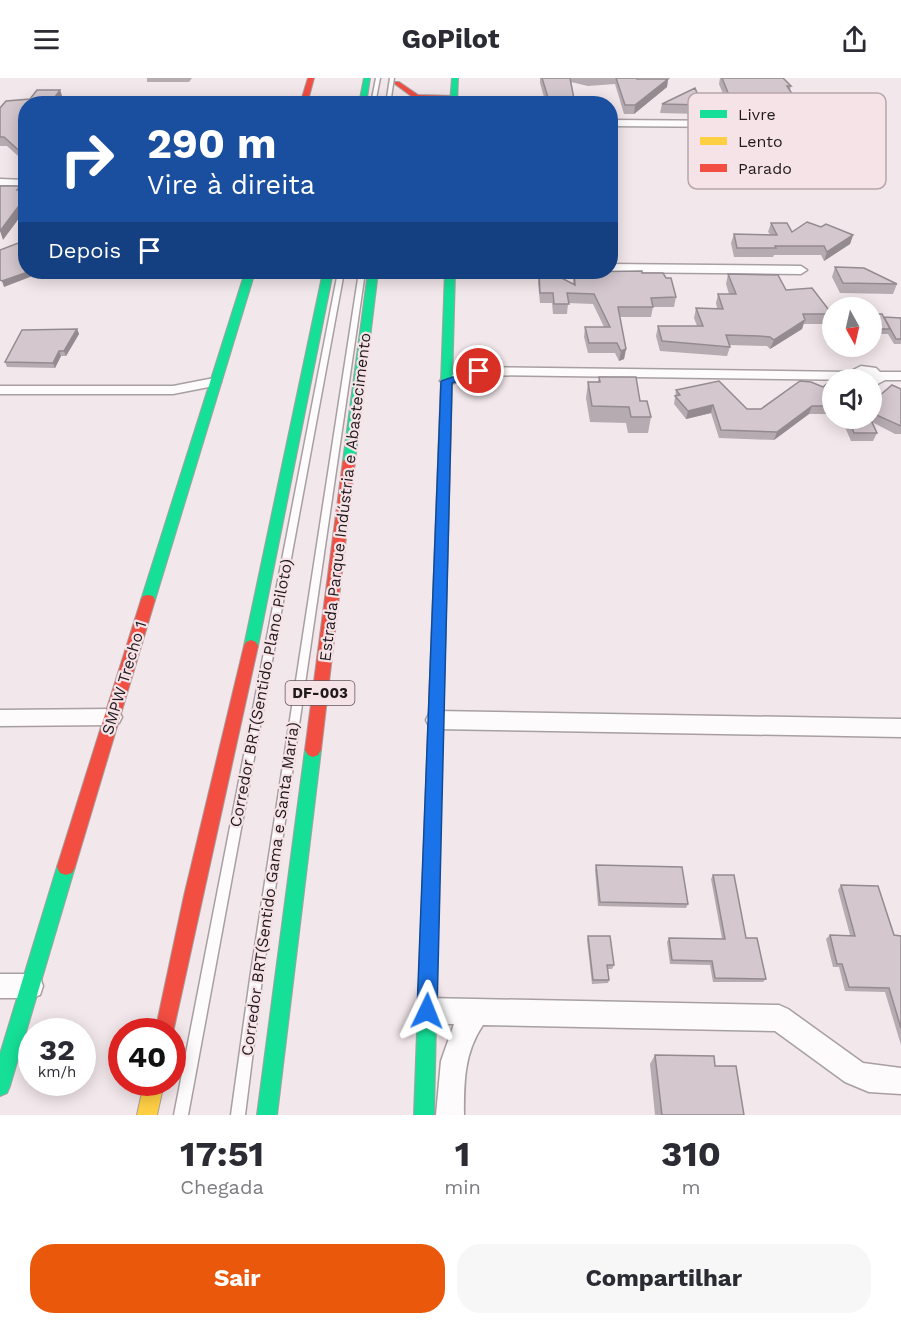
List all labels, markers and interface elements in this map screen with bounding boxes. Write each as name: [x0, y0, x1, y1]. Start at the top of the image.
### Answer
icon: menu: [30, 23, 63, 56]
text: GoPilot: [401, 23, 500, 55]
icon: share: [838, 23, 871, 56]
legend: [688, 93, 886, 189]
text: Livre: [738, 105, 776, 124]
text: 290 m: [147, 119, 277, 168]
icon: right: [48, 120, 126, 198]
text: Lento: [738, 132, 783, 151]
text: Parado: [738, 159, 792, 178]
text: Vire à direita: [147, 169, 315, 201]
icon: arrive: [133, 234, 166, 267]
text: Depois: [48, 238, 121, 263]
north arrow: [822, 297, 882, 357]
map controls: [822, 297, 882, 429]
street label: Estrada Parque Indústria e Abastecimento: [315, 332, 375, 662]
pin: [453, 345, 504, 396]
icon: arrive: [462, 354, 495, 387]
button: sound: [822, 369, 882, 429]
street label: Corredor BRT(Sentido Plano Piloto): [226, 557, 296, 829]
street label: SMPW Trecho 1: [98, 619, 150, 737]
road number: DF-003: [286, 681, 354, 705]
street label: Corredor BRT(Sentido Gama e Santa Maria): [237, 721, 303, 1057]
position arrow: [395, 979, 459, 1043]
speed limit sign: 40: [108, 1018, 186, 1096]
text: 32: [39, 1032, 75, 1067]
text: km/h: [38, 1063, 76, 1081]
text: 17:51: [180, 1133, 264, 1175]
text: 1: [455, 1133, 470, 1175]
text: 310: [661, 1133, 721, 1175]
text: Chegada: [180, 1175, 264, 1199]
text: min: [444, 1175, 481, 1199]
text: m: [681, 1175, 700, 1199]
button: Sair: [30, 1244, 445, 1313]
button: Compartilhar: [457, 1244, 871, 1313]

